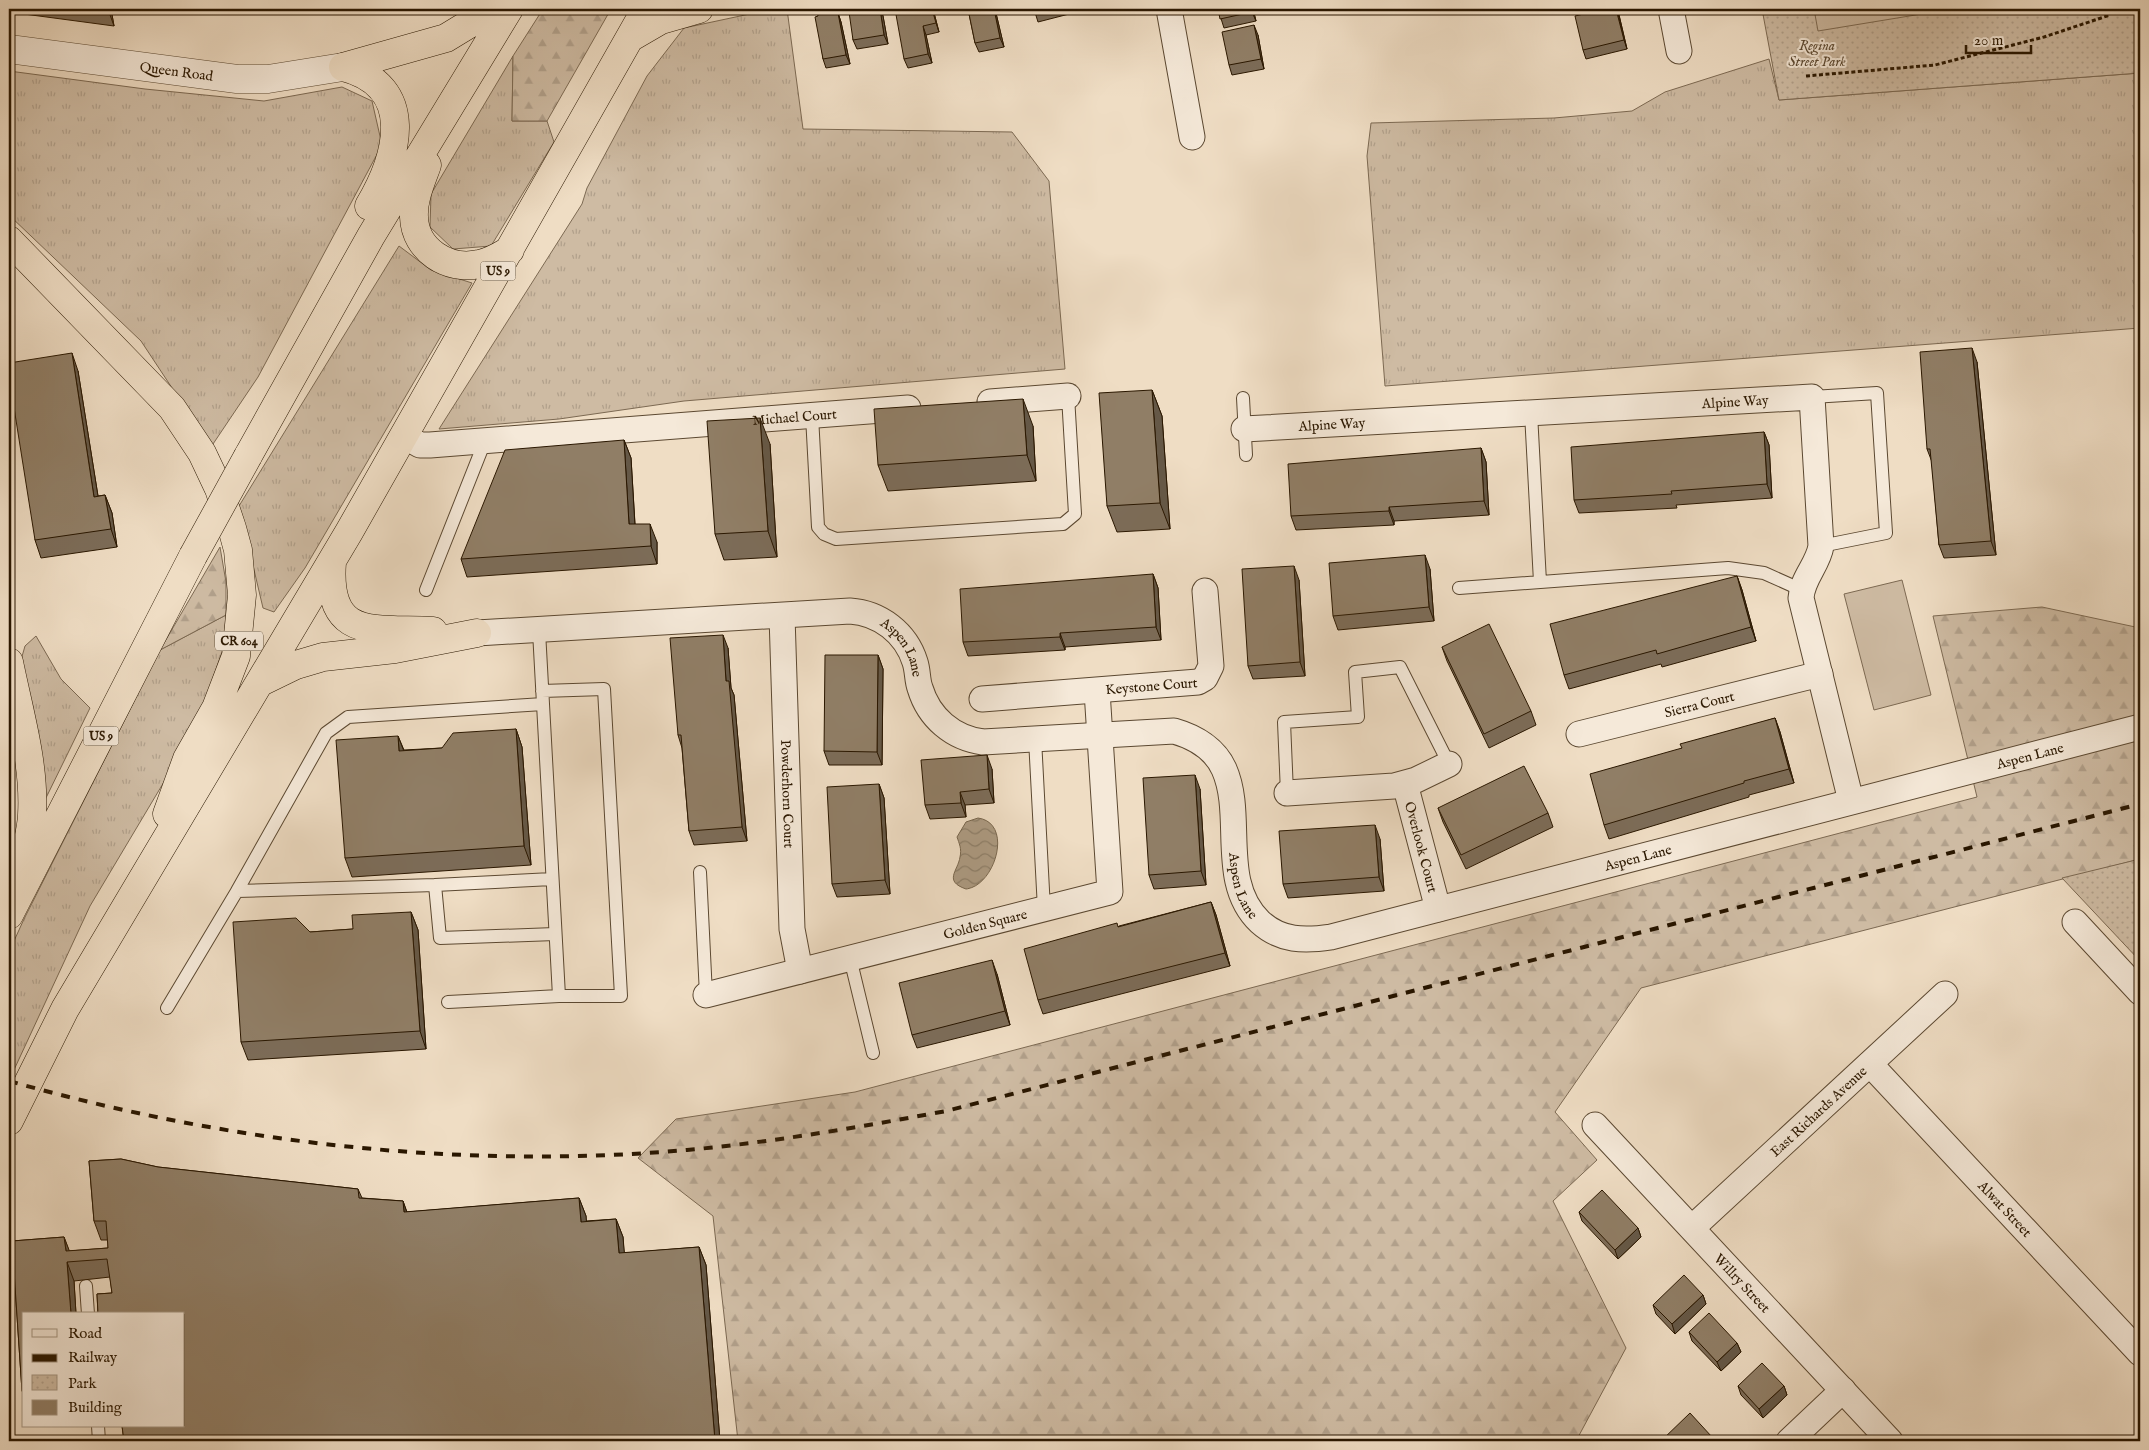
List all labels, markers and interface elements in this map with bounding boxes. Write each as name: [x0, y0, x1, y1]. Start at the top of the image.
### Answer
scale bar: [1966, 22, 2032, 54]
text: 20 m: [1974, 31, 2004, 50]
park label: Regina Street Park: [1788, 37, 1846, 71]
street label: Queen Road: [139, 58, 215, 86]
road number: US 9: [480, 262, 516, 280]
street label: Alpine Way: [1700, 391, 1769, 413]
street label: Michael Court: [752, 406, 838, 430]
street label: Alpine Way: [1297, 414, 1366, 436]
street label: Aspen Lane: [876, 614, 926, 679]
road number: CR 604: [215, 631, 263, 650]
street label: Keystone Court: [1105, 674, 1198, 699]
street label: Sierra Court: [1663, 688, 1737, 722]
road number: US 9: [84, 726, 118, 746]
street label: Powderhorn Court: [776, 739, 797, 849]
street label: Aspen Lane: [1994, 739, 2066, 774]
street label: Overlook Court: [1400, 800, 1441, 895]
street label: Aspen Lane: [1602, 841, 1674, 876]
street label: Aspen Lane: [1224, 851, 1262, 924]
street label: Golden Square: [941, 905, 1030, 944]
street label: East Richards Avenue: [1767, 1062, 1872, 1161]
street label: Alwat Street: [1973, 1177, 2035, 1242]
street label: Willry Street: [1710, 1250, 1774, 1317]
legend: [22, 1312, 185, 1428]
text: Road: [68, 1324, 103, 1343]
text: Railway: [68, 1348, 118, 1367]
text: Park: [68, 1374, 98, 1393]
text: Building: [68, 1398, 123, 1417]

